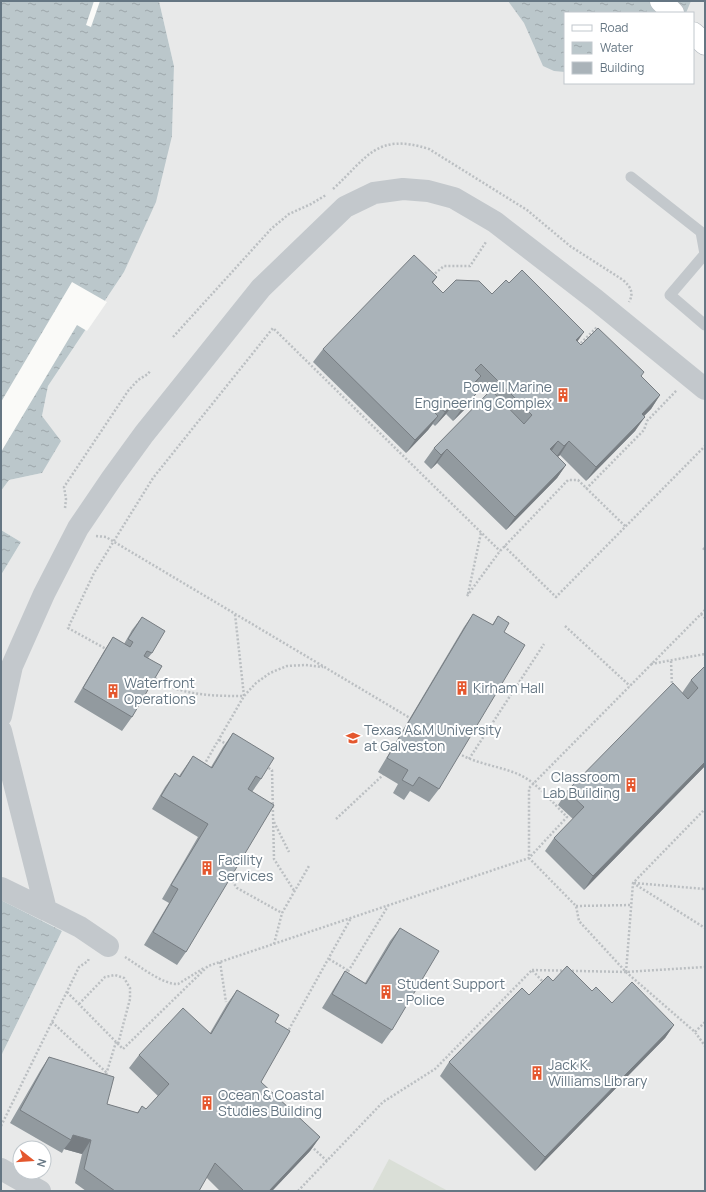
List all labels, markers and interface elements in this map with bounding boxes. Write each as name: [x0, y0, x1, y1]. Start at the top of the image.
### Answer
legend: [564, 12, 694, 84]
text: Road: [600, 19, 628, 36]
text: Water: [600, 39, 634, 56]
text: Building: [600, 59, 644, 76]
place label: Powell Marine Engineering Complex: [415, 377, 553, 412]
building icon: Powell Marine Engineering Complex: [555, 387, 571, 403]
place label: Waterfront Operations: [124, 673, 196, 708]
place label: Kirham Hall: [473, 678, 544, 697]
building icon: Kirham Hall: [454, 680, 470, 696]
building icon: Waterfront Operations: [105, 683, 121, 699]
place label: Texas A&M University at Galveston: [364, 720, 502, 755]
school or university icon: Texas A&M University at Galveston: [345, 730, 361, 746]
place label: Classroom Lab Building: [542, 767, 620, 802]
building icon: Classroom Lab Building: [623, 777, 639, 793]
place label: Facility Services: [218, 850, 273, 885]
building icon: Facility Services: [199, 860, 215, 876]
place label: Student Support - Police: [397, 974, 505, 1009]
building icon: Student Support - Police: [378, 984, 394, 1000]
place label: Jack K. Williams Library: [548, 1055, 648, 1090]
building icon: Jack K. Williams Library: [529, 1065, 545, 1081]
place label: Ocean & Coastal Studies Building: [218, 1085, 325, 1120]
building icon: Ocean & Coastal Studies Building: [199, 1095, 215, 1111]
north arrow: [12, 1140, 52, 1180]
text: N: [34, 1157, 50, 1169]

